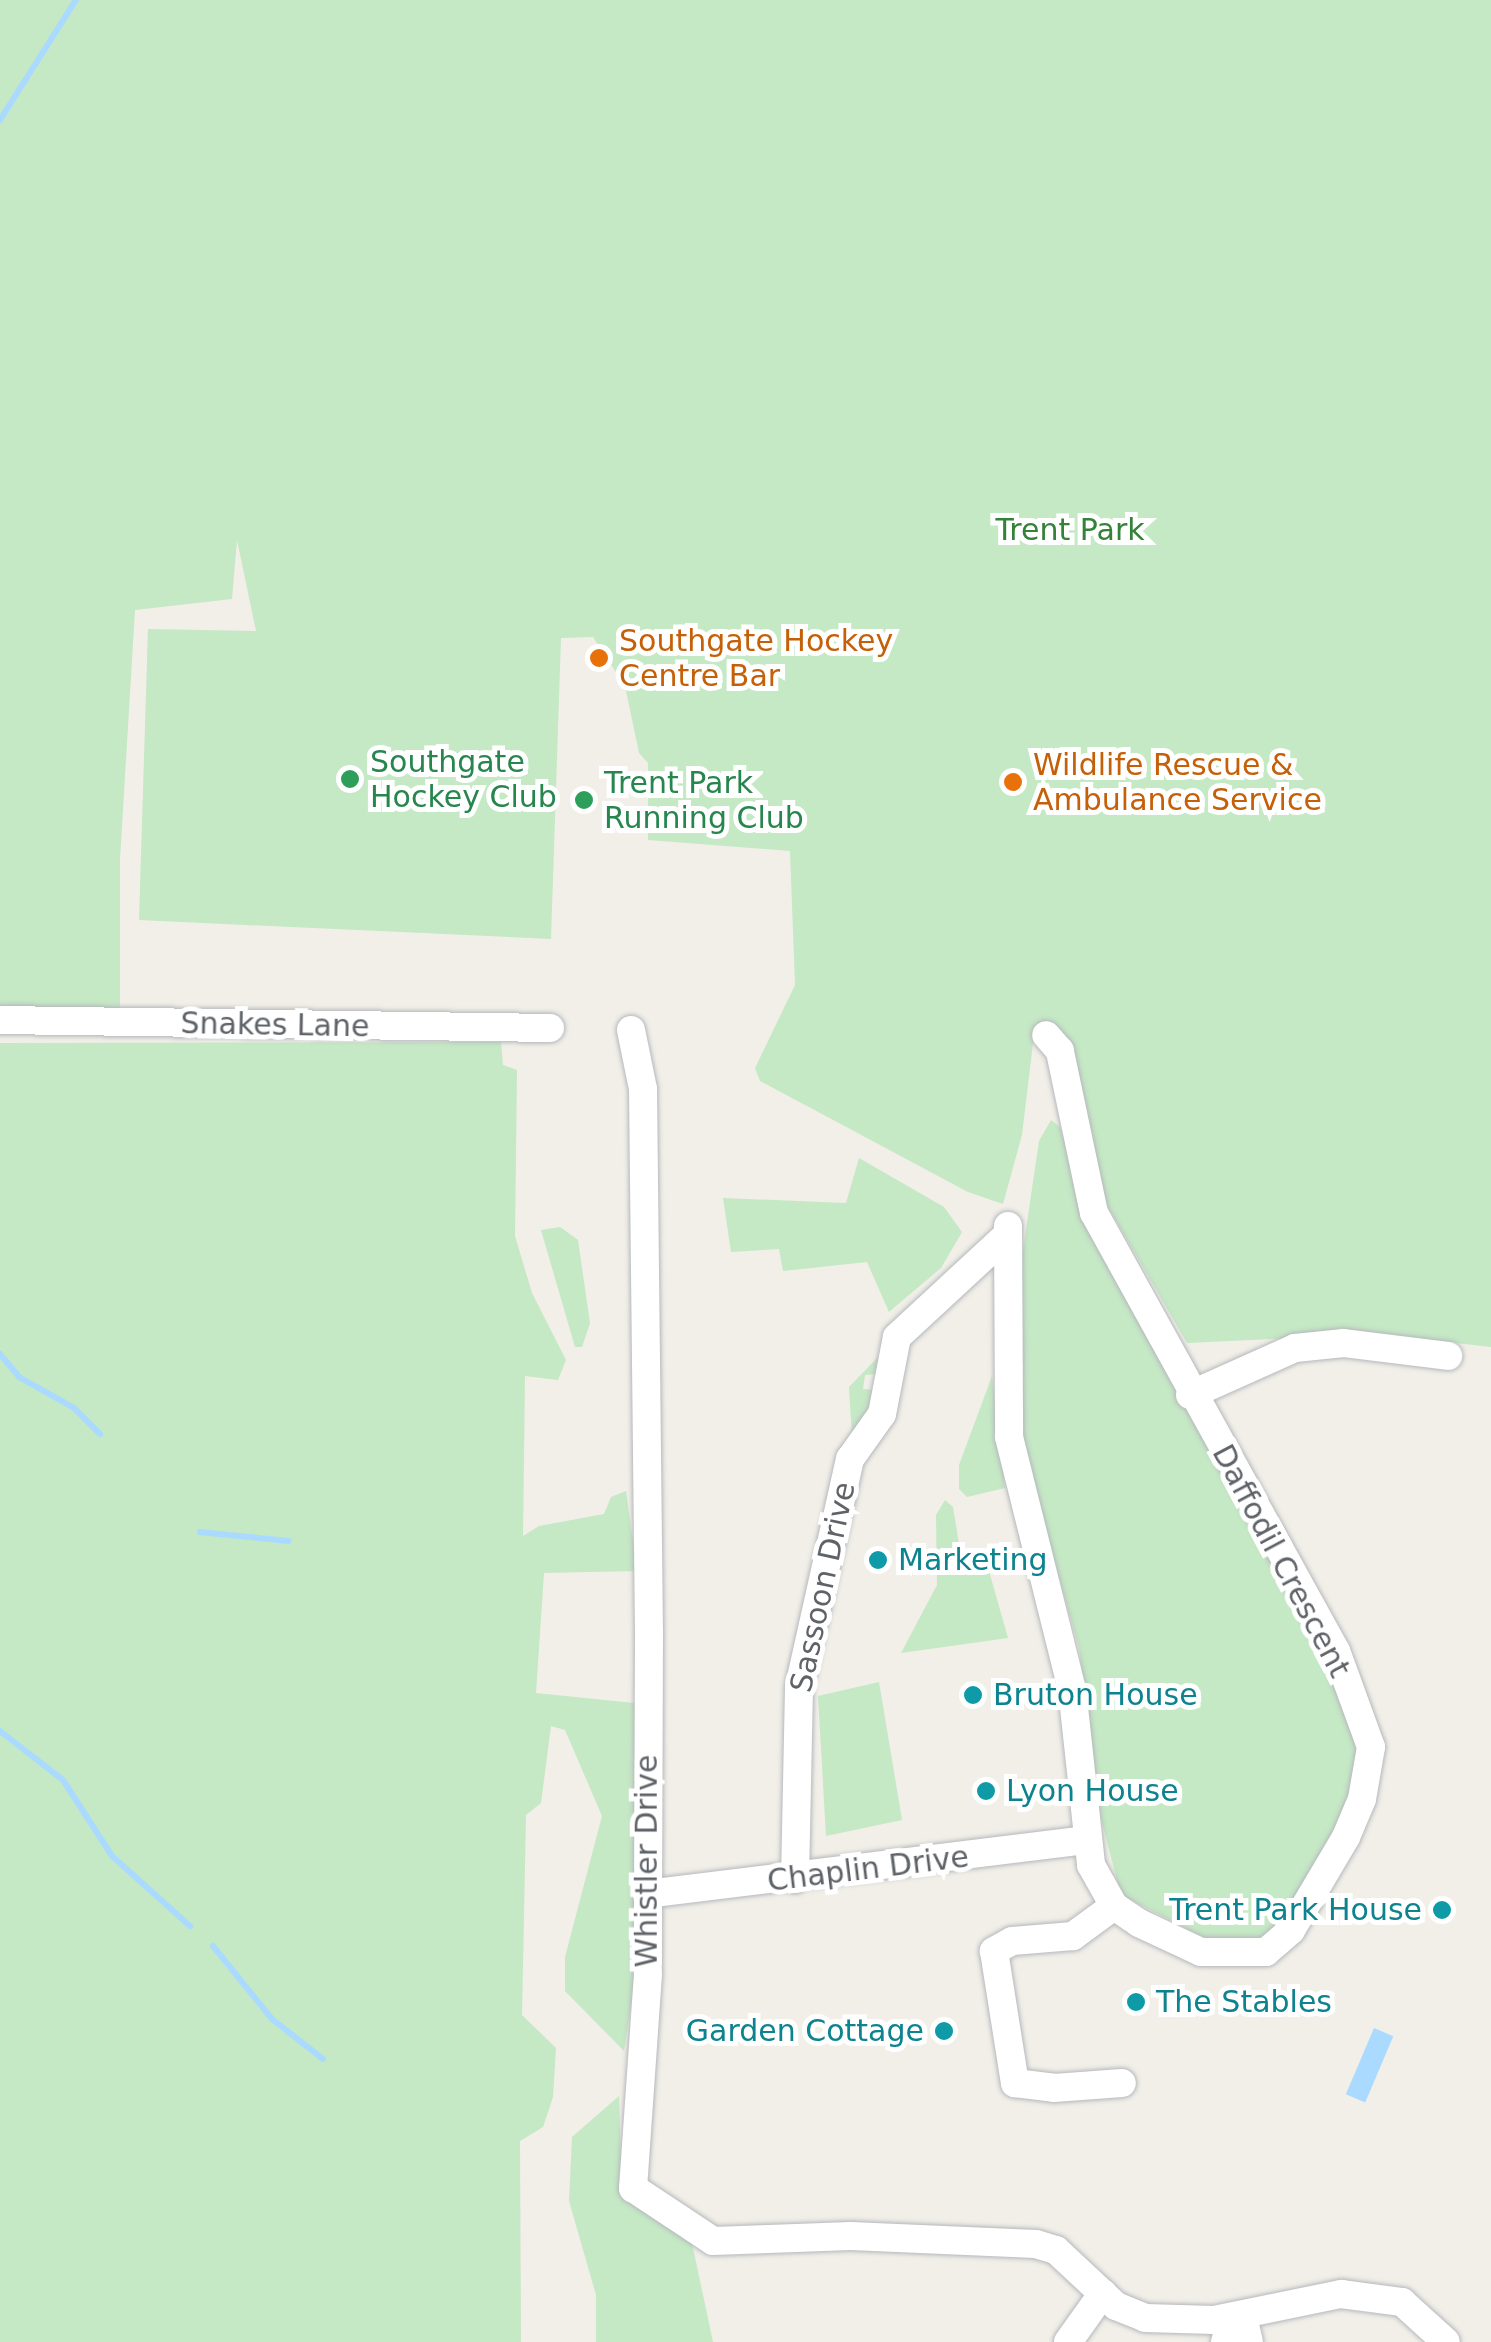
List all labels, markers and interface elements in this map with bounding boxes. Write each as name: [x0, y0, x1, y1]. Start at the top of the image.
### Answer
park label: Trent Park: [995, 512, 1145, 548]
place label: Southgate Hockey Centre Bar: [619, 623, 893, 694]
marker: Southgate Hockey Centre Bar: [588, 647, 610, 669]
place label: Southgate Hockey Club: [370, 744, 557, 814]
place label: Wildlife Rescue & Ambulance Service: [1033, 747, 1322, 818]
place label: Trent Park Running Club: [604, 765, 804, 836]
marker: Southgate Hockey Club: [339, 768, 361, 790]
marker: Wildlife Rescue & Ambulance Service: [1002, 771, 1024, 793]
marker: Trent Park Running Club: [573, 789, 595, 811]
street label: Snakes Lane: [180, 1005, 370, 1045]
street label: Daffodil Crescent: [1204, 1439, 1358, 1683]
street label: Sassoon Drive: [783, 1479, 863, 1695]
place label: Marketing: [898, 1542, 1048, 1578]
marker: Marketing: [867, 1549, 889, 1571]
place label: Bruton House: [993, 1677, 1198, 1713]
marker: Bruton House: [962, 1684, 984, 1706]
street label: Whistler Drive: [629, 1754, 665, 1968]
place label: Lyon House: [1006, 1773, 1179, 1809]
marker: Lyon House: [975, 1780, 997, 1802]
street label: Chaplin Drive: [765, 1839, 971, 1899]
place label: Trent Park House: [1169, 1892, 1422, 1928]
marker: Trent Park House: [1431, 1899, 1453, 1921]
place label: The Stables: [1156, 1984, 1332, 2020]
marker: The Stables: [1125, 1991, 1147, 2013]
place label: Garden Cottage: [686, 2013, 924, 2049]
marker: Garden Cottage: [933, 2020, 955, 2042]

